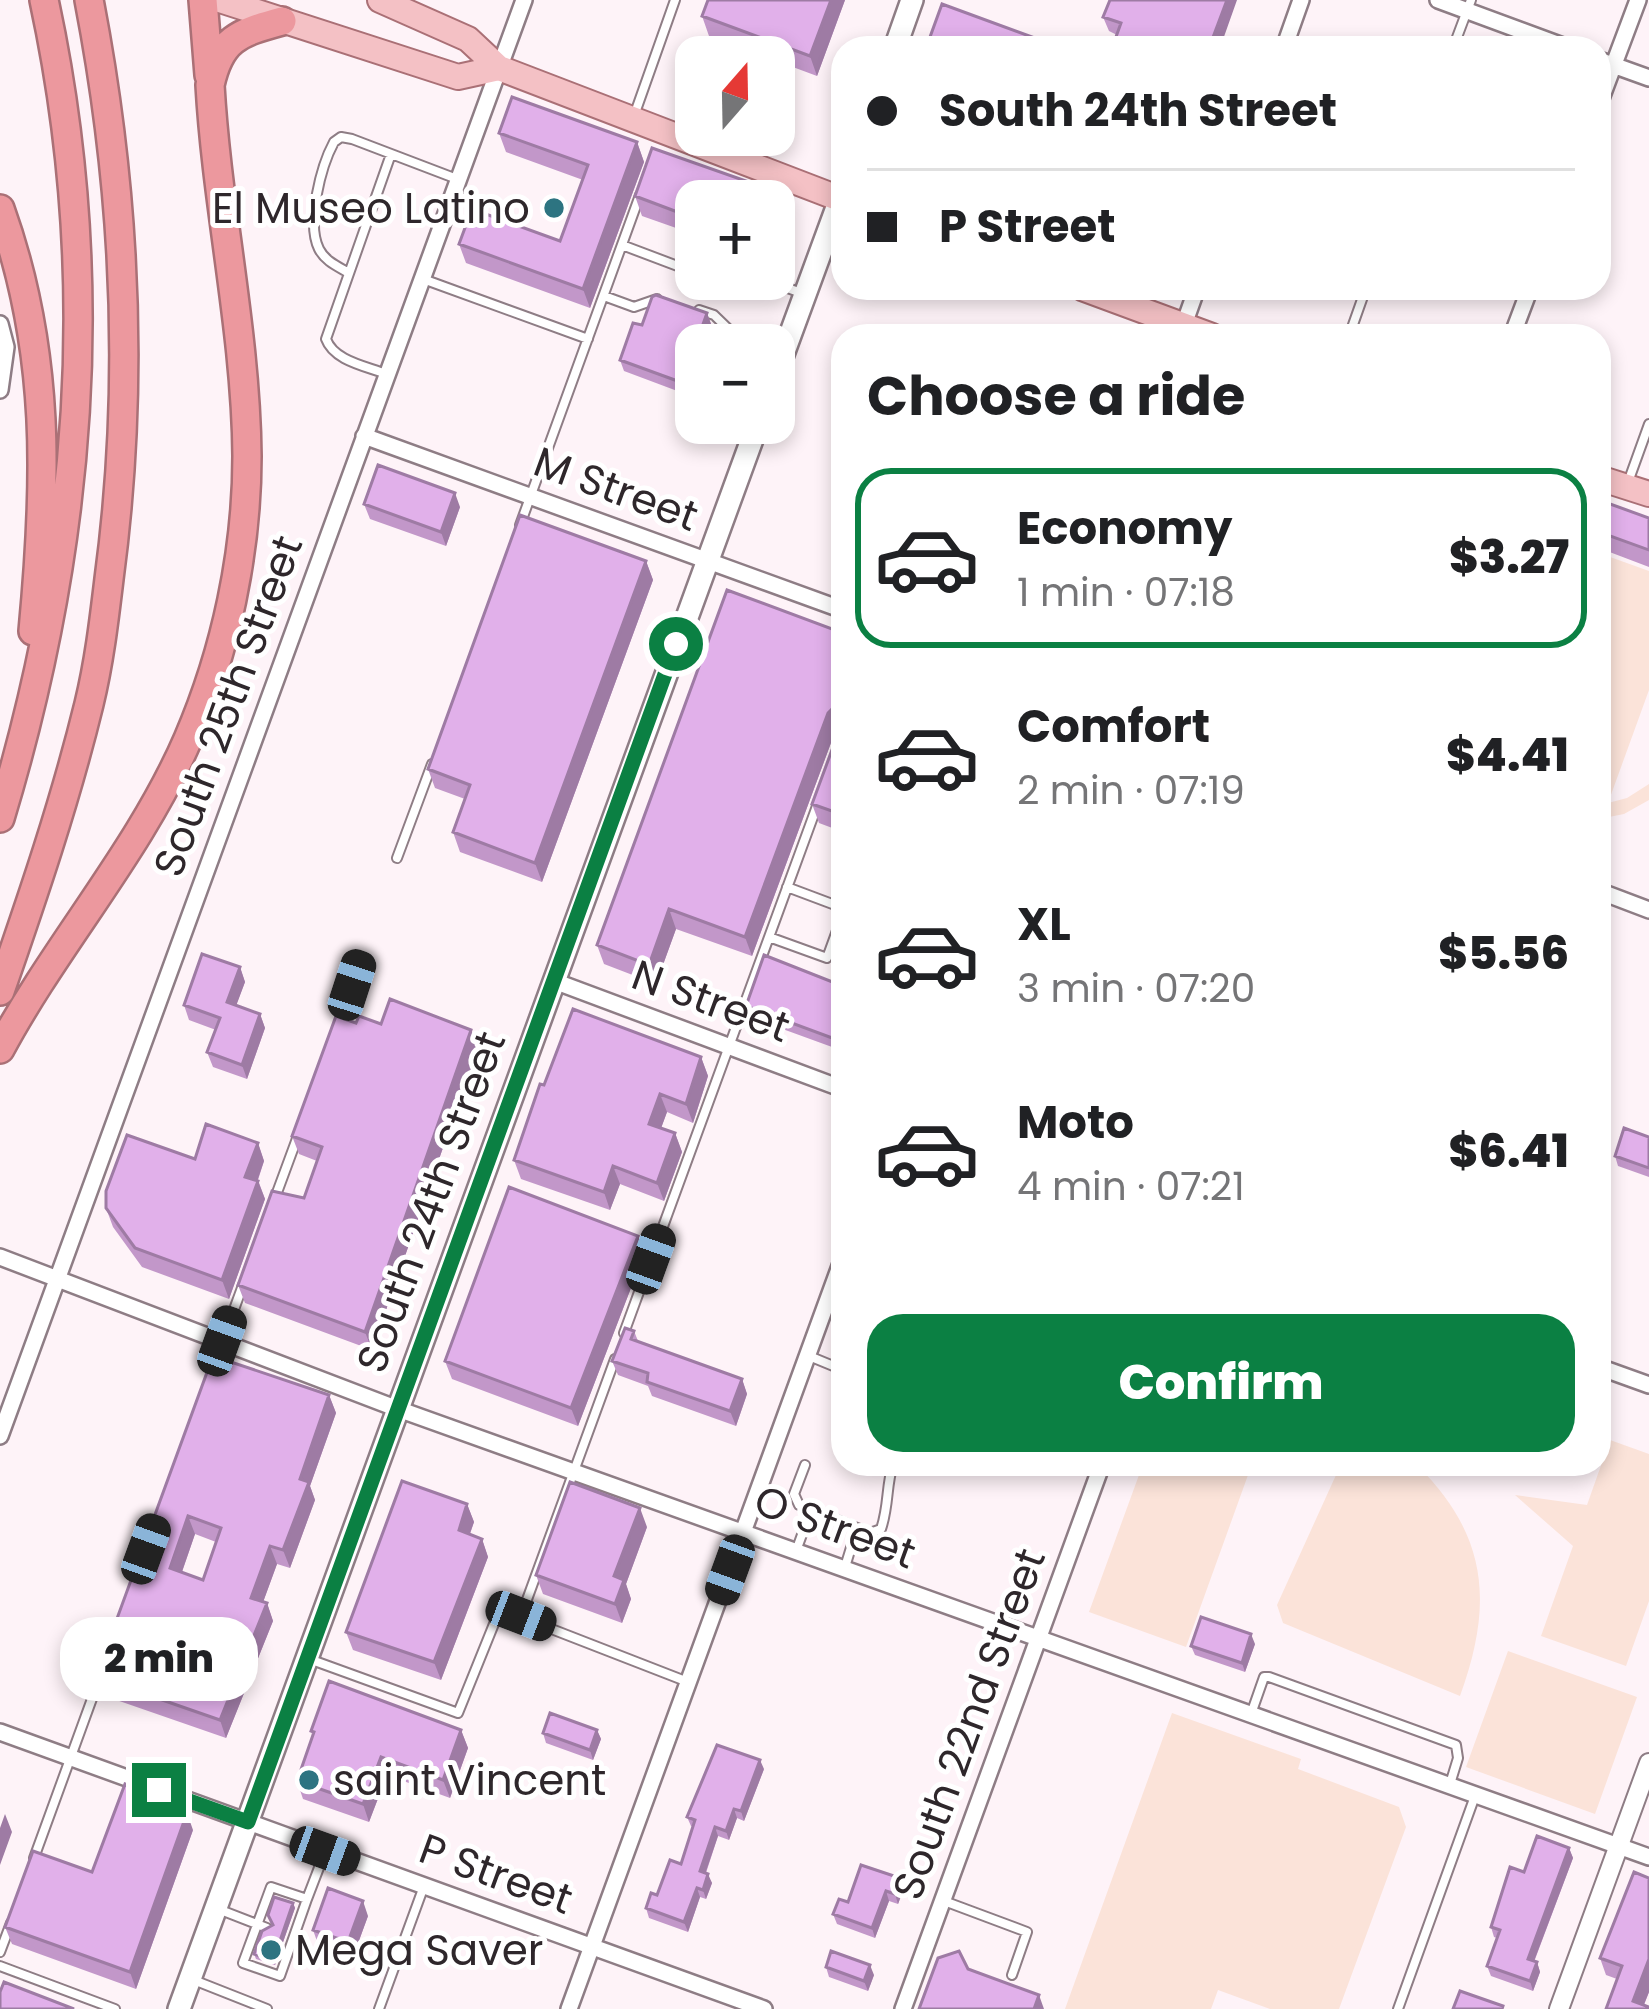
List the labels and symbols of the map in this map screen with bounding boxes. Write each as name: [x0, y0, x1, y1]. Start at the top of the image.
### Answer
north arrow: [675, 36, 795, 156]
place label: El Museo Latino: [212, 179, 530, 238]
marker: El Museo Latino: [541, 195, 567, 221]
street label: M Street: [526, 432, 706, 546]
street label: South 25th Street: [139, 527, 317, 885]
route start: [649, 617, 703, 671]
car: [324, 945, 380, 1025]
street label: N Street: [624, 945, 798, 1057]
street label: South 24th Street: [342, 1023, 520, 1381]
car: [622, 1219, 680, 1299]
car: [193, 1301, 251, 1381]
street label: O Street: [746, 1471, 924, 1583]
car: [117, 1509, 175, 1589]
car: [701, 1530, 759, 1610]
street label: South 22nd Street: [878, 1540, 1060, 1908]
car: [481, 1586, 561, 1646]
callout: 2 min: [60, 1616, 258, 1700]
place label: saint Vincent: [333, 1751, 606, 1810]
route end: [132, 1763, 186, 1817]
marker: saint Vincent: [296, 1767, 322, 1793]
street label: P Street: [411, 1819, 581, 1929]
car: [285, 1822, 365, 1880]
place label: Mega Saver: [295, 1921, 544, 1980]
marker: Mega Saver: [258, 1937, 284, 1963]

